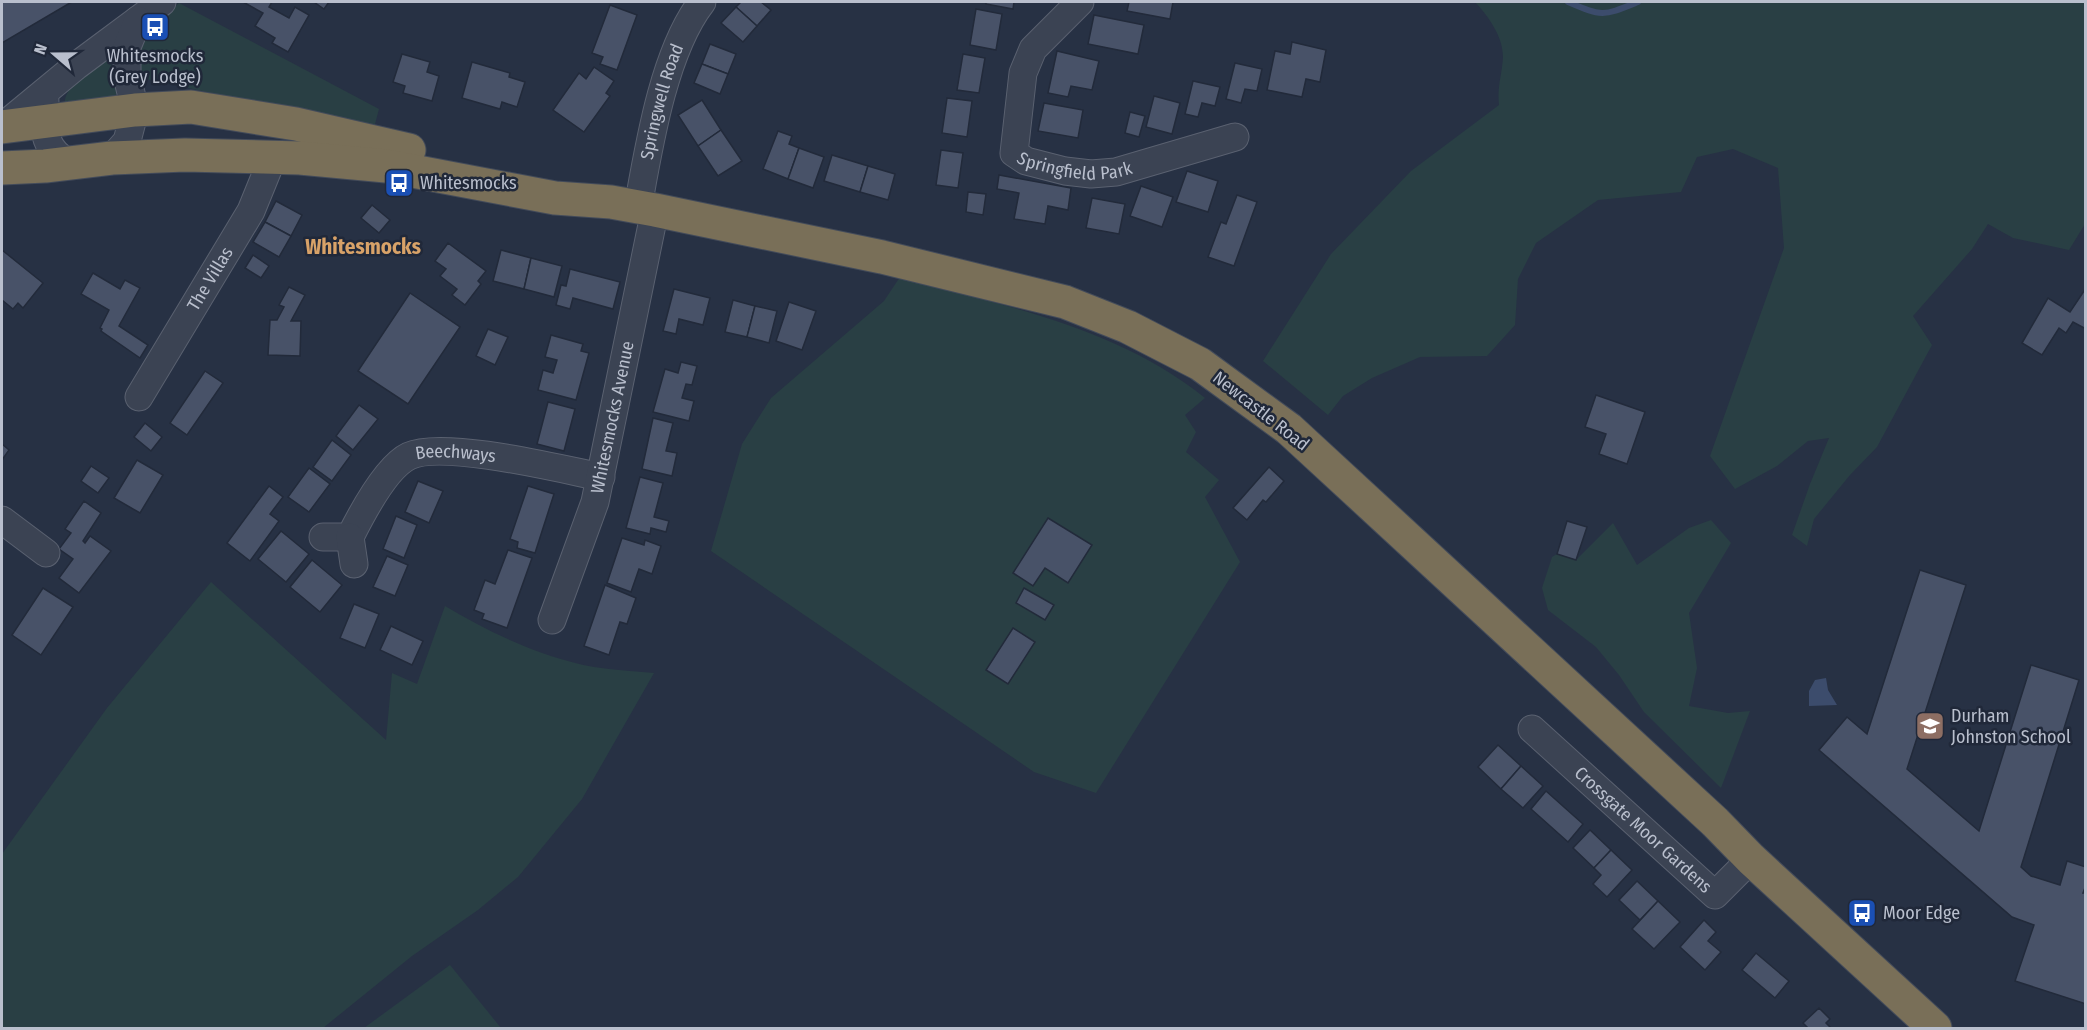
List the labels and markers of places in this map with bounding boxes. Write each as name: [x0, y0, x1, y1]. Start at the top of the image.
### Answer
bus stop icon: Whitesmocks (Grey Lodge): [139, 11, 171, 43]
place label: Whitesmocks (Grey Lodge): [107, 45, 204, 88]
bus stop icon: Whitesmocks: [383, 167, 415, 199]
place label: Whitesmocks: [420, 172, 517, 194]
place label: Durham Johnston School: [1951, 705, 2071, 748]
school or university icon: Durham Johnston School: [1914, 710, 1946, 742]
bus stop icon: Moor Edge: [1846, 897, 1878, 929]
place label: Moor Edge: [1883, 902, 1960, 924]

